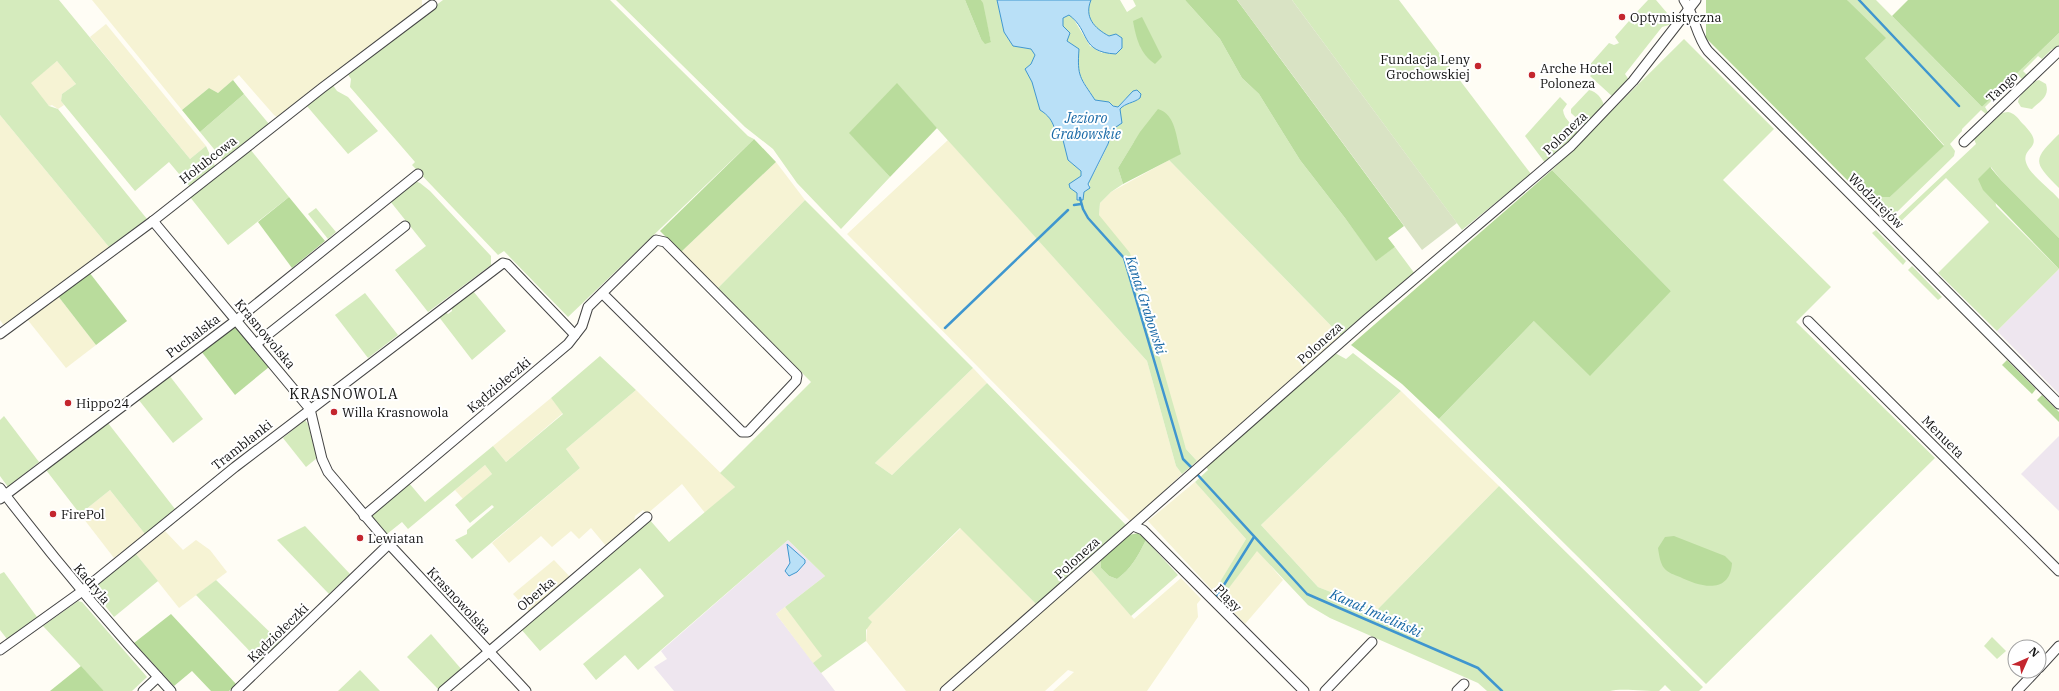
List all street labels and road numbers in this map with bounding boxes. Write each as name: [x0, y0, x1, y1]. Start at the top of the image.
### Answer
street label: Tango: [1983, 68, 2021, 106]
street label: Poloneza: [1539, 108, 1591, 158]
street label: Hołubcowa: [176, 132, 240, 188]
street label: Wodzirejów: [1845, 170, 1907, 232]
street label: Krasnowolska: [231, 296, 299, 372]
street label: Puchalska: [163, 310, 223, 362]
street label: Poloneza: [1294, 318, 1346, 368]
street label: Kądziołeczki: [464, 353, 534, 417]
street label: Menueta: [1918, 412, 1968, 462]
street label: Tramblanki: [208, 416, 276, 474]
street label: Poloneza: [1051, 533, 1103, 583]
street label: Kadryla: [70, 560, 114, 608]
street label: Krasnowolska: [423, 564, 495, 638]
street label: Oberka: [513, 573, 559, 615]
street label: Pląsy: [1211, 581, 1245, 615]
street label: Kądziołeczki: [244, 600, 312, 666]

